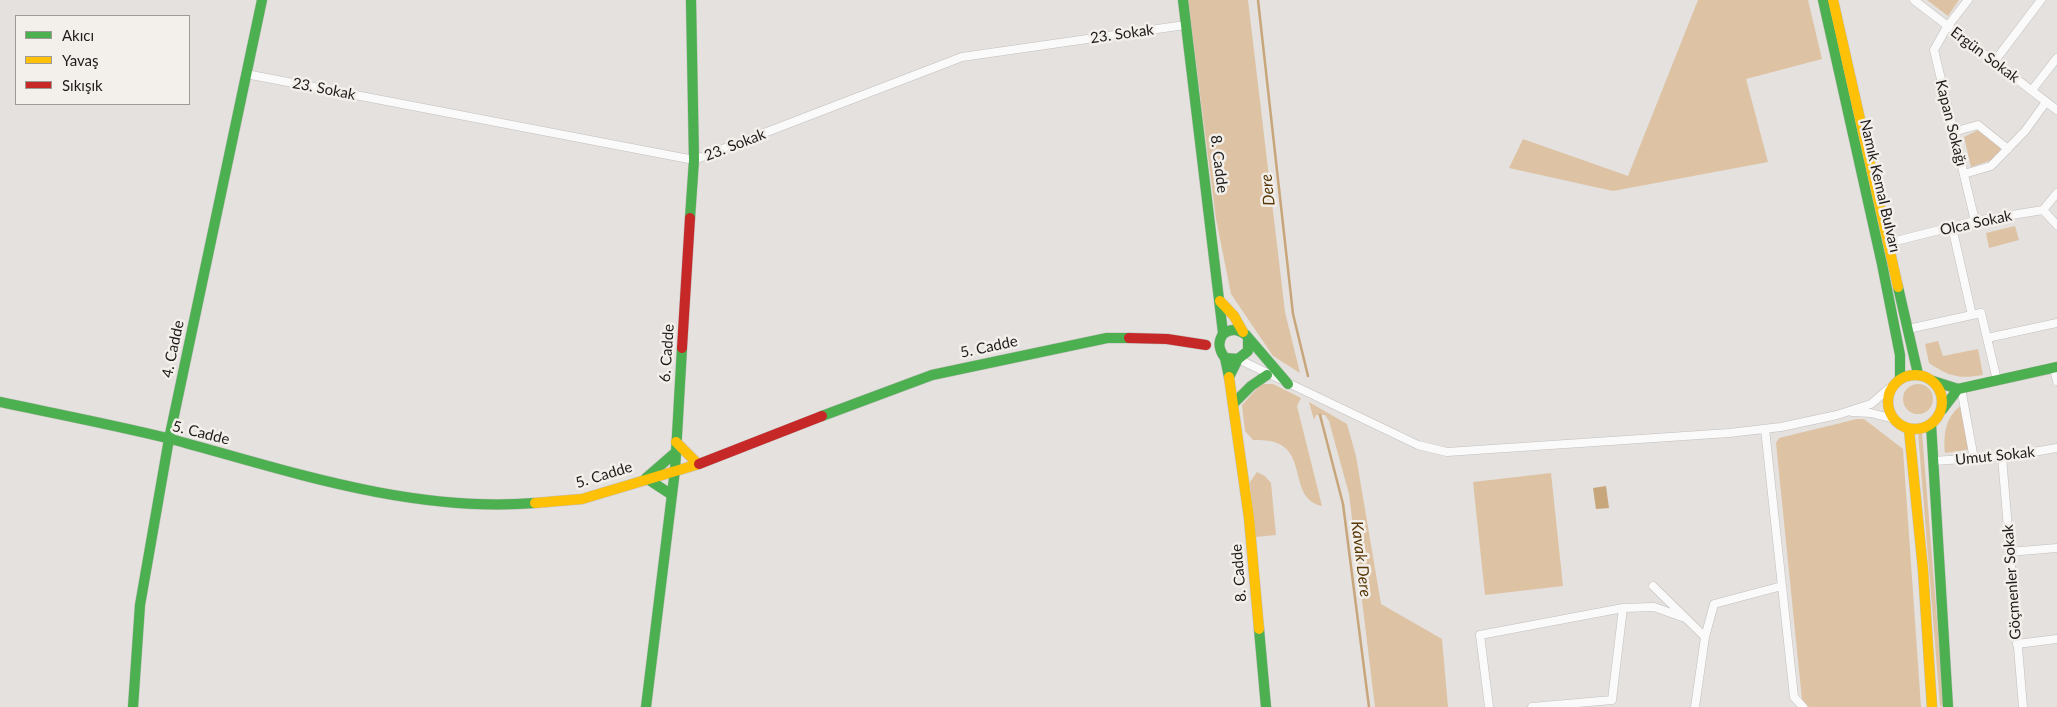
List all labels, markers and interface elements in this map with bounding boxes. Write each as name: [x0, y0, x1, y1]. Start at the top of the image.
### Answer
legend: [15, 15, 190, 105]
street label: 23. Sokak: [1089, 21, 1155, 47]
street label: Ergün Sokak: [1947, 23, 2023, 87]
text: Akıcı: [62, 26, 94, 44]
text: Yavaş: [62, 51, 99, 69]
street label: 23. Sokak: [291, 74, 357, 104]
text: Sıkışık: [62, 76, 103, 94]
street label: Kapan Sokağı: [1932, 78, 1970, 168]
street label: Namık Kemal Bulvarı: [1856, 118, 1904, 254]
street label: 23. Sokak: [702, 125, 768, 165]
street label: 8. Cadde: [1207, 134, 1231, 194]
water label: Dere: [1257, 173, 1279, 207]
street label: Olca Sokak: [1938, 207, 2014, 239]
street label: 4. Cadde: [158, 319, 188, 379]
street label: 6. Cadde: [656, 323, 678, 383]
street label: 5. Cadde: [959, 332, 1019, 362]
street label: 5. Cadde: [171, 417, 231, 449]
street label: Umut Sokak: [1954, 443, 2036, 469]
street label: 5. Cadde: [574, 458, 634, 492]
water label: Kavak Dere: [1347, 520, 1375, 598]
street label: Göçmenler Sokak: [1999, 524, 2025, 640]
street label: 8. Cadde: [1227, 543, 1251, 603]

